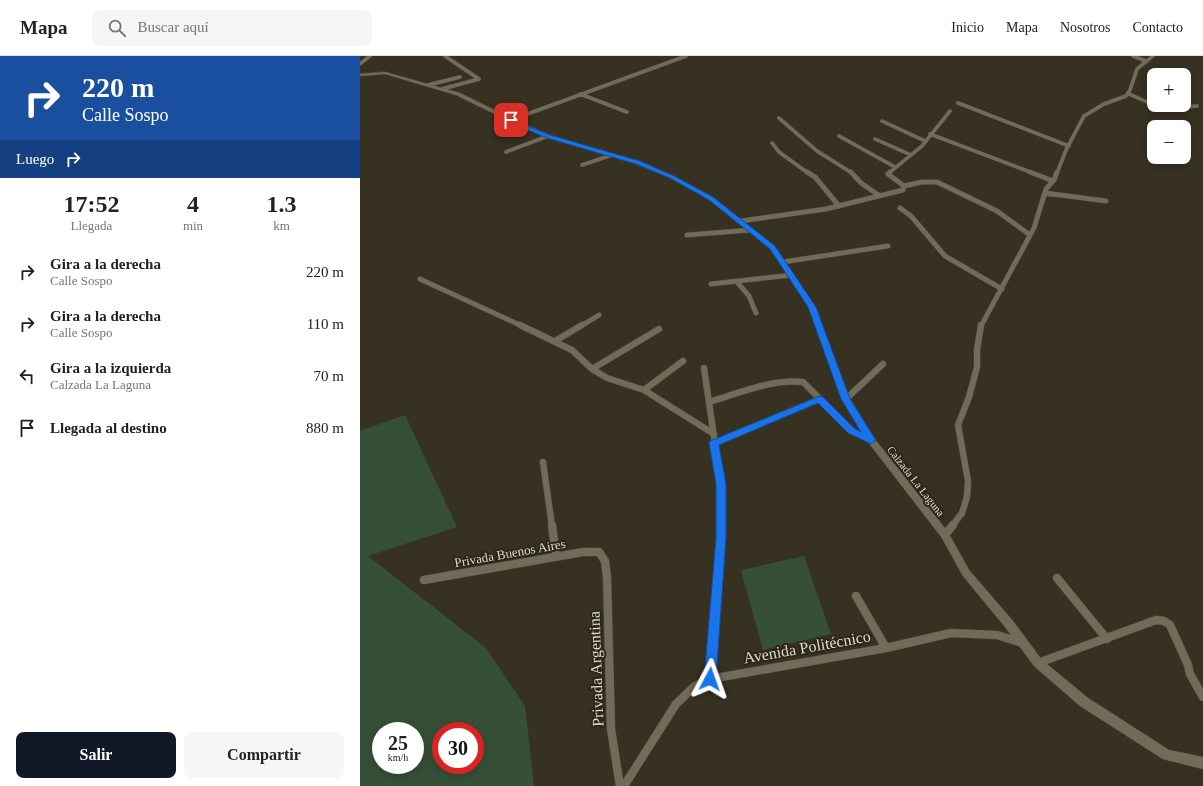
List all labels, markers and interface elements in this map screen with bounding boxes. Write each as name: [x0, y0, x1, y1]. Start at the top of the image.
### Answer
search box: [92, 10, 372, 46]
text: Mapa: [20, 17, 68, 38]
icon: search: [106, 17, 128, 39]
text: Buscar aquí: [138, 19, 209, 35]
text: Inicio: [951, 20, 984, 35]
text: Mapa: [1006, 20, 1038, 35]
text: Nosotros: [1060, 20, 1110, 35]
text: Contacto: [1132, 20, 1183, 35]
map controls: [1147, 68, 1191, 164]
button: +: [1147, 68, 1191, 112]
icon: right: [16, 72, 68, 124]
text: 220 m: [82, 72, 154, 103]
pin: [494, 103, 528, 137]
text: Calle Sospo: [82, 105, 169, 125]
icon: arrive: [500, 109, 522, 131]
button: −: [1147, 120, 1191, 164]
icon: right: [62, 148, 84, 170]
text: Luego: [16, 151, 54, 167]
text: 17:52: [63, 191, 119, 217]
text: 4: [187, 191, 199, 217]
text: 1.3: [267, 191, 297, 217]
text: Llegada: [71, 218, 112, 233]
text: min: [183, 218, 203, 233]
text: km: [273, 218, 290, 233]
text: Gira a la derecha: [50, 256, 161, 272]
icon: right: [16, 261, 38, 283]
text: 220 m: [306, 264, 344, 280]
text: Calle Sospo: [50, 273, 112, 288]
text: Gira a la derecha: [50, 308, 161, 324]
icon: right: [16, 313, 38, 335]
text: 110 m: [307, 316, 344, 332]
text: Calle Sospo: [50, 325, 112, 340]
text: Gira a la izquierda: [50, 360, 171, 376]
icon: left: [16, 365, 38, 387]
text: 70 m: [314, 368, 344, 384]
text: Calzada La Laguna: [50, 377, 151, 392]
icon: arrive: [16, 417, 38, 439]
text: Llegada al destino: [50, 420, 167, 436]
text: 880 m: [306, 420, 344, 436]
street label: Calzada La Laguna: [885, 444, 947, 518]
street label: Privada Buenos Aires: [453, 536, 567, 570]
street label: Privada Argentina: [585, 611, 608, 727]
street label: Avenida Politécnico: [742, 627, 872, 667]
position arrow: [689, 658, 731, 700]
speed limit sign: 30: [432, 722, 484, 774]
button: Salir: [16, 732, 176, 778]
button: Compartir: [184, 732, 344, 778]
text: 25: [388, 732, 408, 754]
text: km/h: [388, 752, 408, 763]

